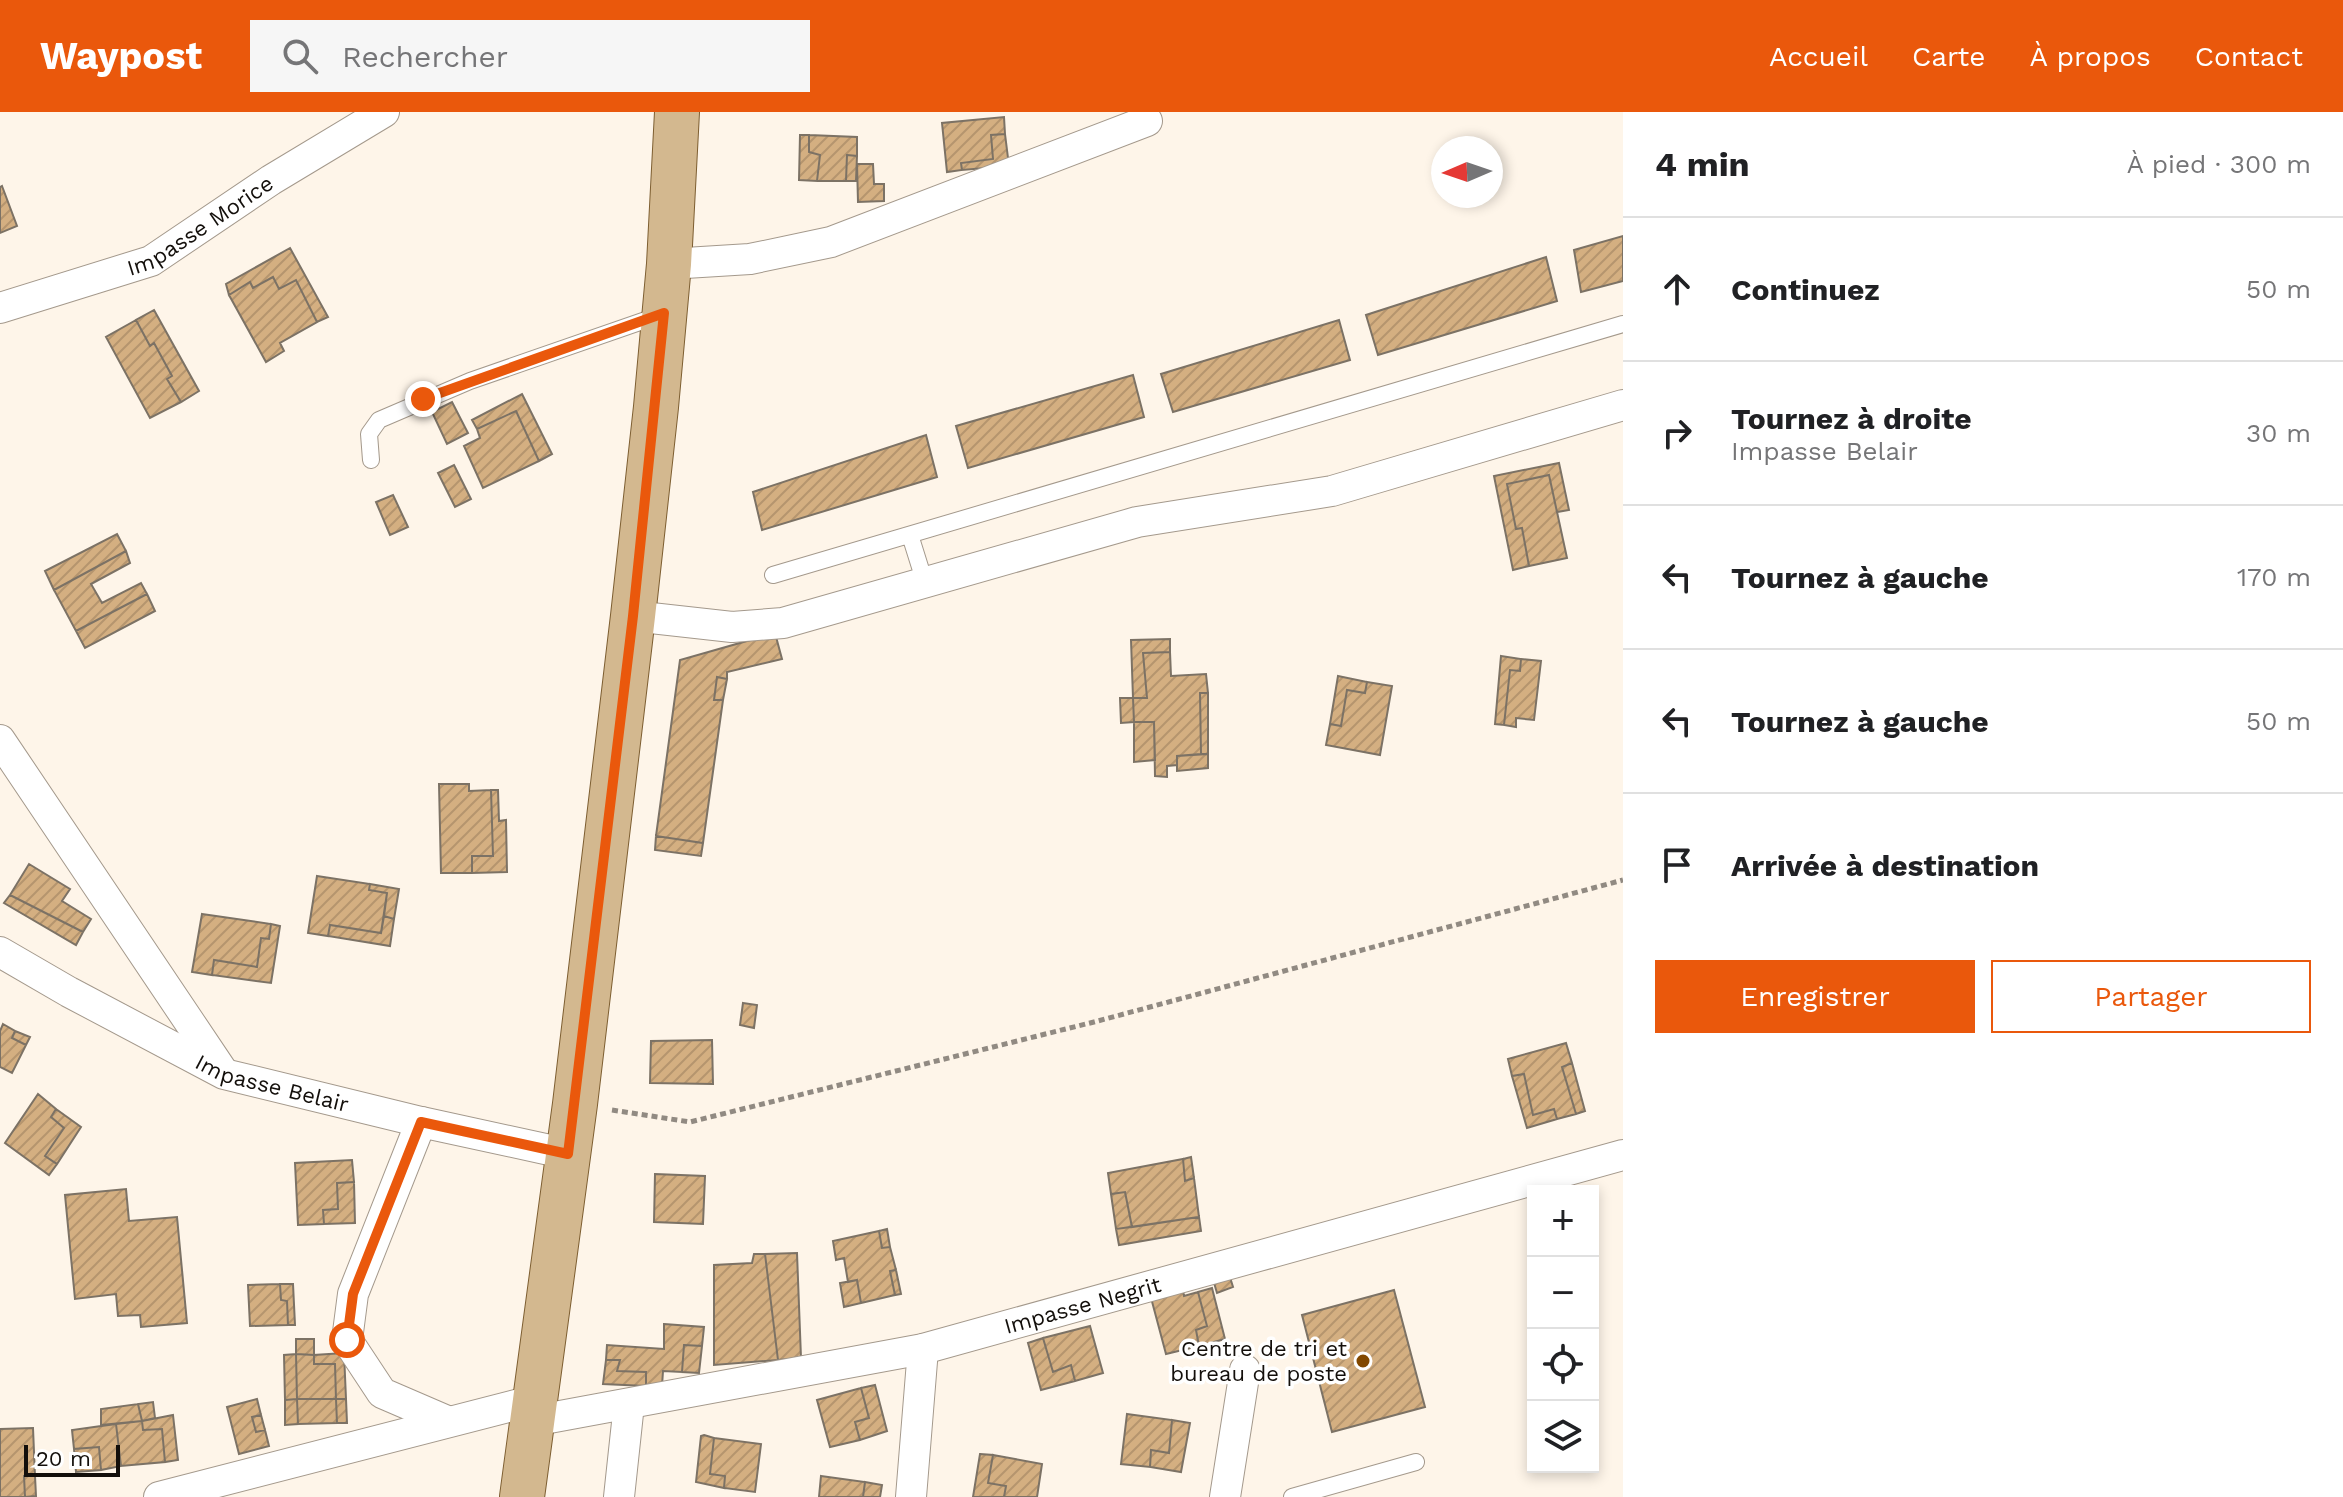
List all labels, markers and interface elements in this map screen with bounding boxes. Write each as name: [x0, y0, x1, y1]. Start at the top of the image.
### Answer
search box: [250, 20, 810, 92]
text: Waypost: [40, 34, 202, 78]
icon: search: [278, 34, 322, 78]
text: Rechercher: [342, 39, 508, 74]
text: Accueil: [1769, 40, 1868, 73]
text: Carte: [1912, 40, 1986, 73]
text: À propos: [2030, 40, 2151, 73]
text: Contact: [2195, 40, 2303, 73]
north arrow: [1431, 136, 1503, 208]
text: 4 min: [1655, 144, 1750, 184]
text: À pied · 300 m: [2127, 149, 2311, 179]
street label: Impasse Morice: [124, 170, 278, 281]
icon: ahead: [1655, 267, 1699, 311]
text: Continuez: [1731, 272, 1880, 307]
text: 50 m: [2246, 274, 2311, 304]
route end: [405, 381, 441, 417]
text: Tournez à droite: [1731, 401, 1972, 436]
icon: right: [1655, 411, 1699, 455]
text: 30 m: [2246, 418, 2311, 448]
text: Impasse Belair: [1731, 436, 1918, 466]
icon: left: [1655, 555, 1699, 599]
text: Tournez à gauche: [1731, 560, 1989, 595]
text: 170 m: [2237, 562, 2311, 592]
icon: left: [1655, 699, 1699, 743]
text: Tournez à gauche: [1731, 704, 1989, 739]
text: 50 m: [2246, 706, 2311, 736]
icon: arrive: [1655, 843, 1699, 887]
text: Arrivée à destination: [1731, 848, 2039, 883]
button: Enregistrer: [1655, 960, 1975, 1033]
button: Partager: [1991, 960, 2311, 1033]
street label: Impasse Belair: [191, 1049, 351, 1117]
map controls: [1527, 1185, 1599, 1473]
button: +: [1527, 1185, 1599, 1257]
button: −: [1527, 1257, 1599, 1329]
street label: Impasse Negrit: [1001, 1272, 1164, 1339]
route start: [329, 1322, 365, 1358]
button: locate: [1527, 1329, 1599, 1401]
place label: Centre de tri et bureau de poste: [1170, 1336, 1347, 1386]
marker: Centre de tri et bureau de poste: [1354, 1352, 1372, 1370]
button: layers: [1527, 1401, 1599, 1473]
scale bar: [24, 1441, 120, 1477]
text: 20 m: [36, 1446, 91, 1471]

